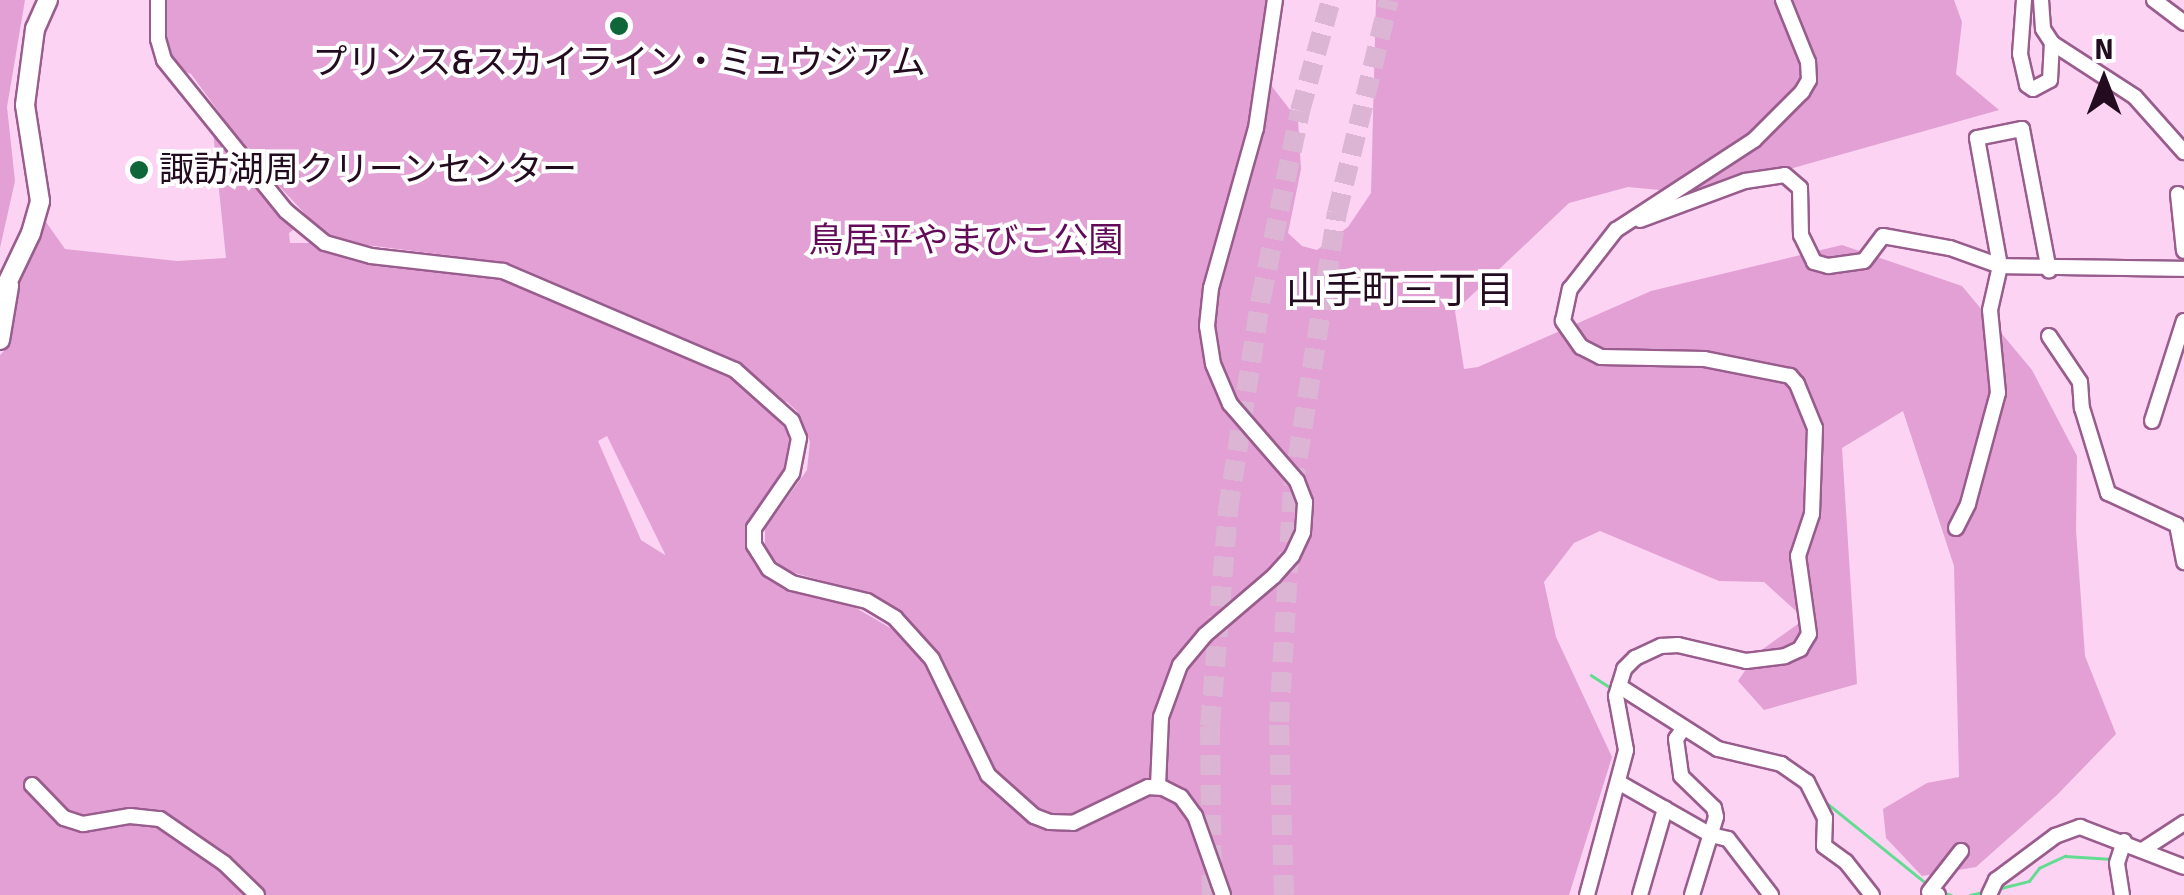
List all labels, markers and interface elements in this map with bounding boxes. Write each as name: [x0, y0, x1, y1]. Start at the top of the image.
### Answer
marker: プリンス&スカイライン・ミュウジアム: [608, 15, 630, 37]
north arrow: [2054, 30, 2154, 130]
text: N: [2094, 33, 2114, 67]
place label: プリンス&スカイライン・ミュウジアム: [311, 42, 927, 84]
place label: 諏訪湖周クリーンセンター: [159, 149, 579, 191]
marker: 諏訪湖周クリーンセンター: [128, 159, 150, 181]
park label: 鳥居平やまびこ公園: [809, 220, 1123, 262]
district label: 山手町三丁目: [1286, 268, 1514, 314]

